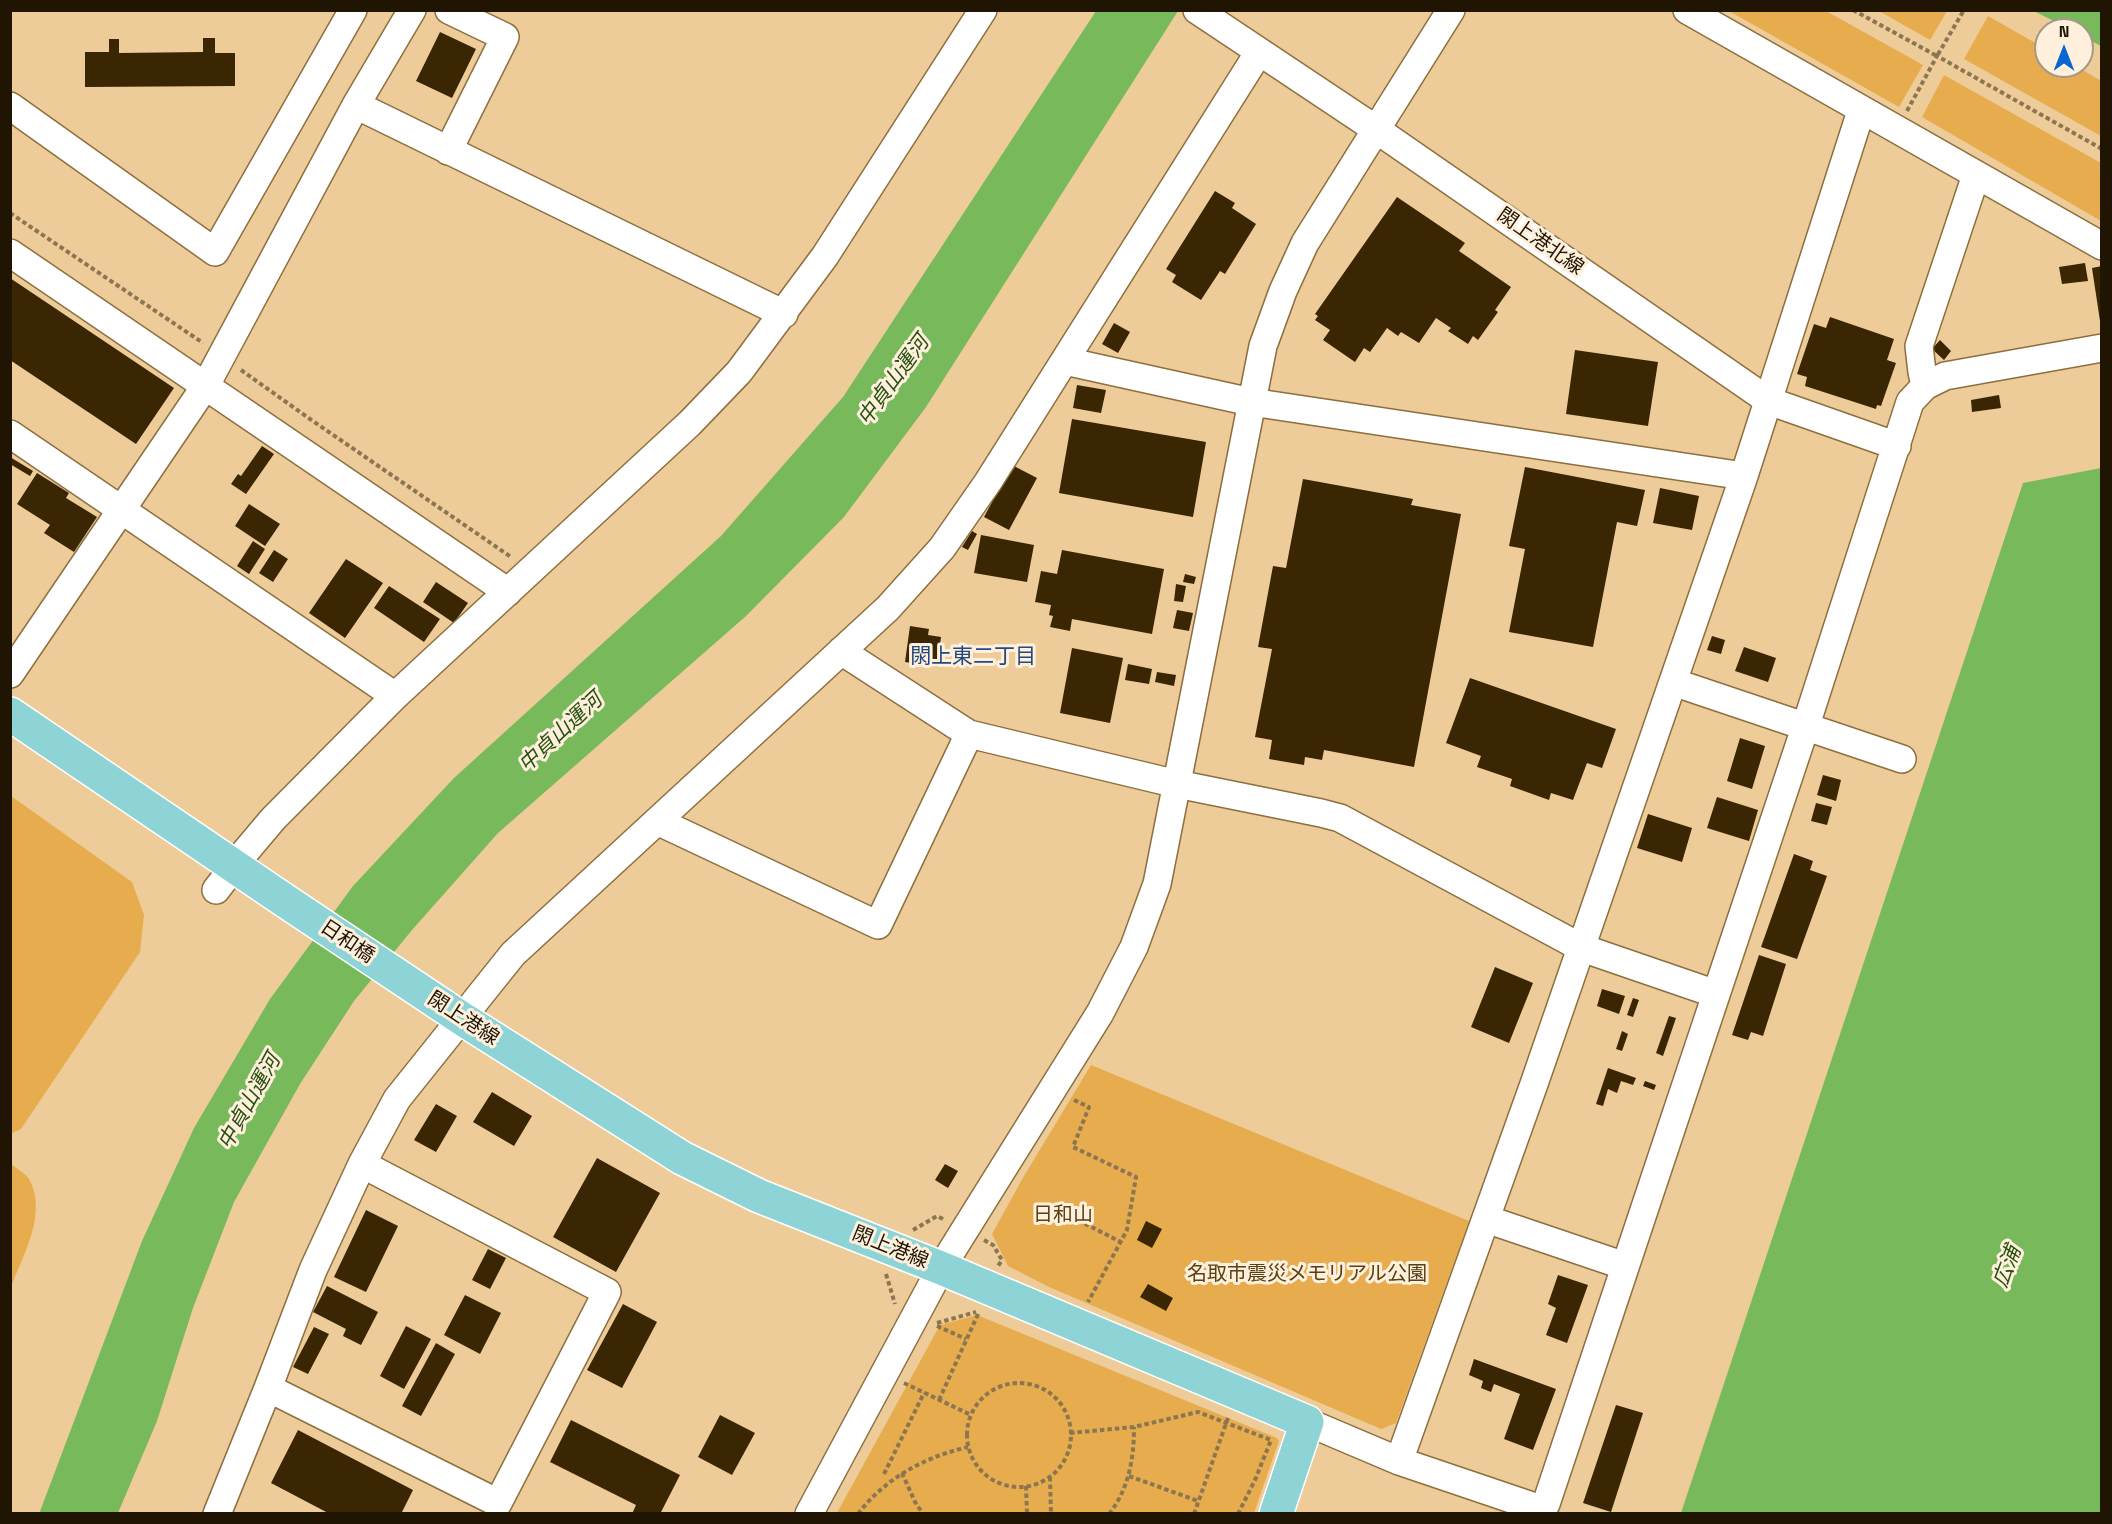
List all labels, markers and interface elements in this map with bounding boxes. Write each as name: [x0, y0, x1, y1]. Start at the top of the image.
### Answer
north arrow: [2034, 18, 2094, 78]
text: N: [2059, 21, 2069, 42]
street label: 閖上港北線: [1492, 203, 1588, 281]
water label: 中貞山運河: [853, 331, 935, 431]
district label: 閖上東二丁目: [910, 644, 1036, 670]
water label: 中貞山運河: [514, 688, 608, 778]
street label: 日和橋: [315, 915, 379, 969]
street label: 閖上港線: [423, 987, 503, 1051]
water label: 中貞山運河: [214, 1050, 286, 1154]
park label: 日和山: [1033, 1204, 1093, 1228]
street label: 閖上港線: [848, 1222, 932, 1274]
water label: 広浦: [1989, 1243, 2027, 1291]
park label: 名取市震災メモリアル公園: [1187, 1263, 1427, 1287]

